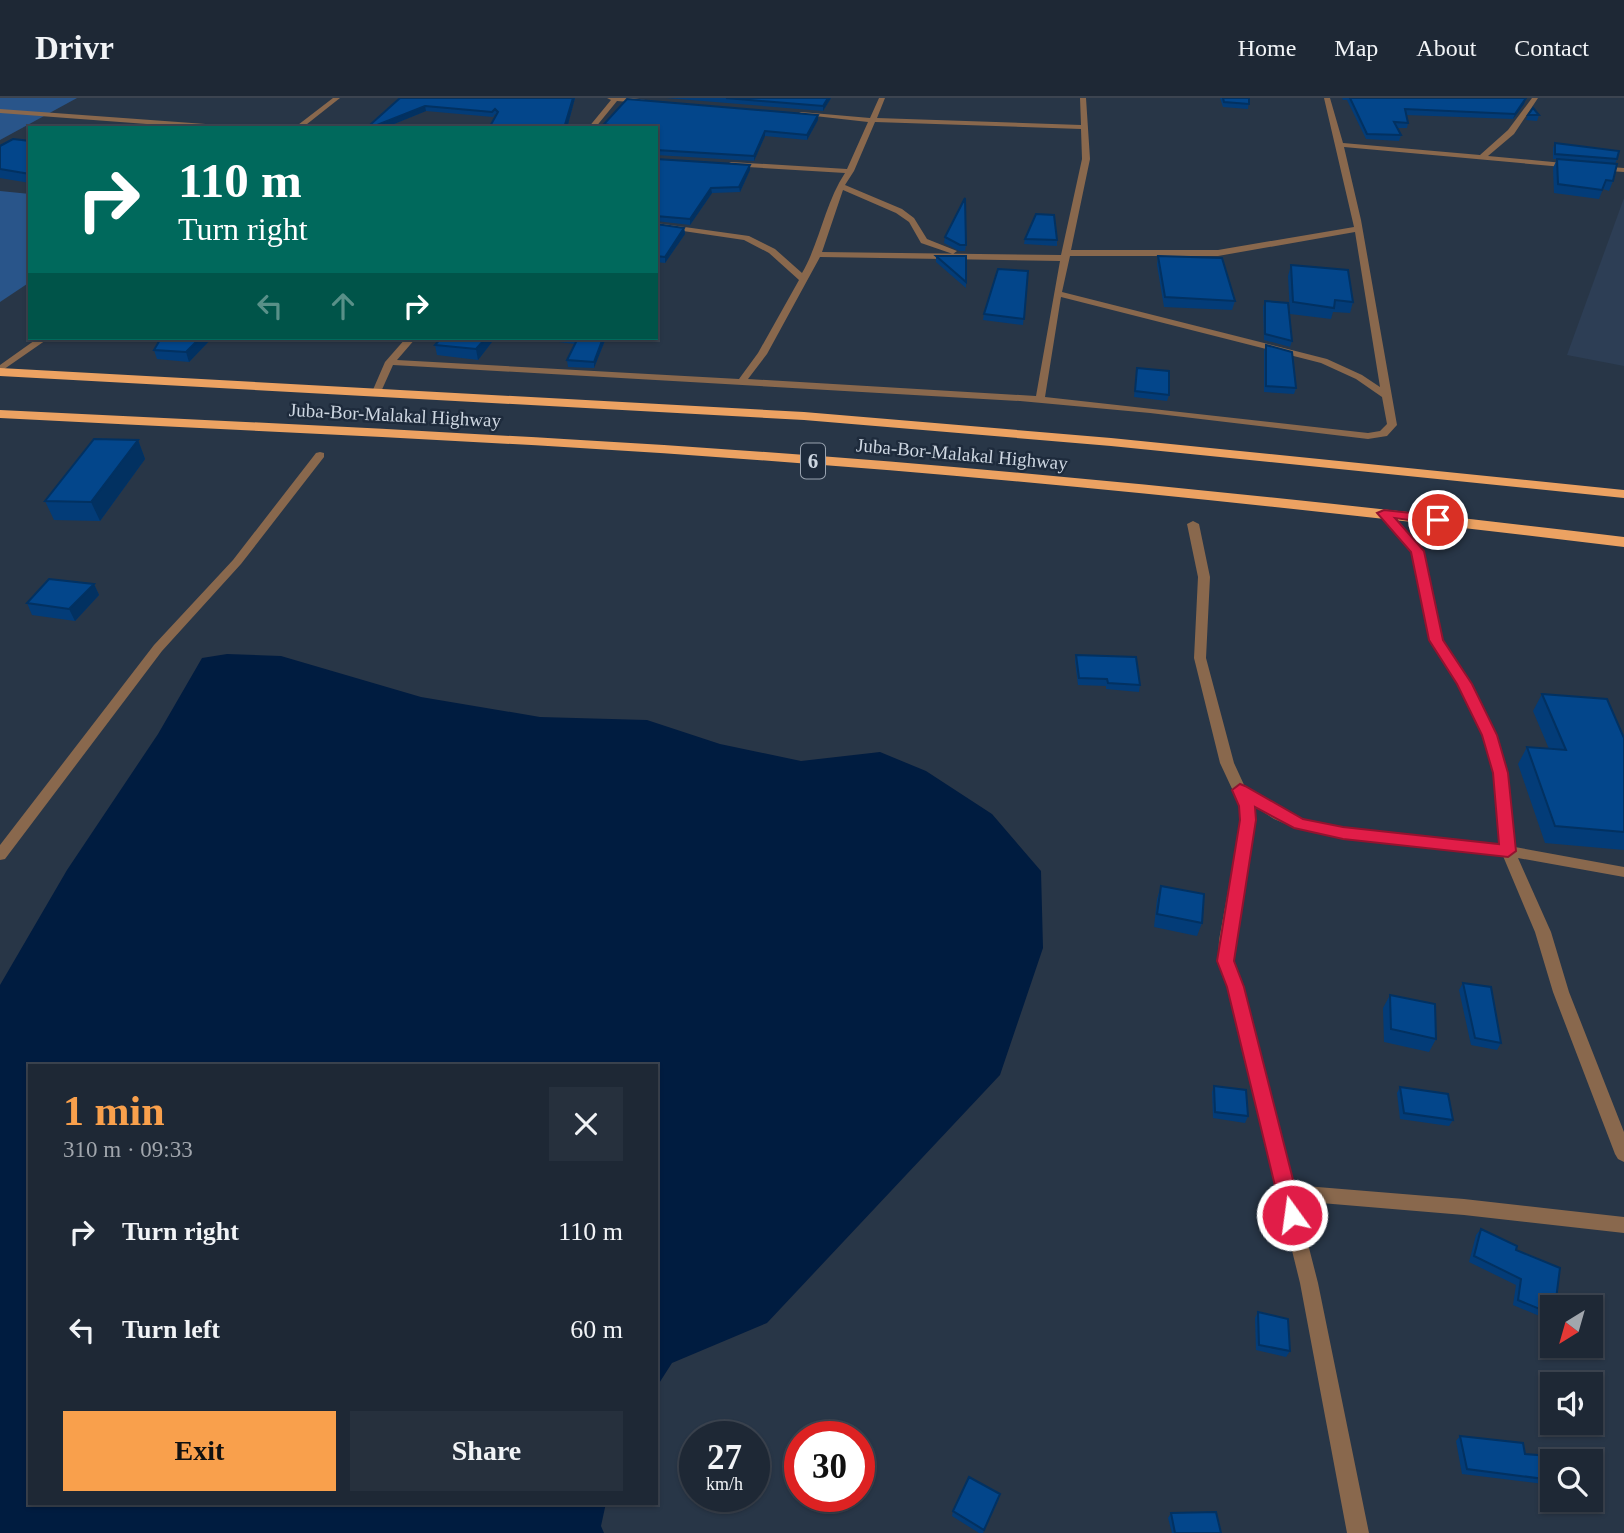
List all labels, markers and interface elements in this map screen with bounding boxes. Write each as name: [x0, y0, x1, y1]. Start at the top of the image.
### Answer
text: Drivr: [35, 30, 114, 66]
text: Home: [1238, 35, 1296, 61]
text: Map: [1334, 35, 1378, 61]
text: About: [1416, 35, 1476, 61]
text: Contact: [1514, 35, 1589, 61]
text: 110 m: [178, 153, 302, 208]
icon: right: [63, 154, 154, 245]
text: Turn right: [178, 211, 308, 247]
icon: left: [251, 287, 289, 325]
icon: ahead: [324, 287, 362, 325]
icon: right: [397, 287, 435, 325]
street label: Juba-Bor-Malakal Highway: [288, 399, 502, 431]
street label: Juba-Bor-Malakal Highway: [855, 434, 1069, 474]
road number: 6: [801, 444, 825, 478]
pin: [1408, 490, 1468, 550]
icon: arrive: [1419, 501, 1457, 539]
button: close: [549, 1087, 623, 1161]
text: 1 min: [63, 1088, 165, 1134]
text: 310 m · 09:33: [63, 1137, 193, 1162]
position arrow: [1255, 1178, 1329, 1252]
icon: right: [63, 1213, 101, 1251]
text: Turn right: [122, 1217, 239, 1246]
text: 110 m: [558, 1217, 623, 1246]
north arrow: [1540, 1295, 1603, 1358]
map controls: [1540, 1295, 1603, 1512]
icon: left: [63, 1311, 101, 1349]
text: Turn left: [122, 1315, 220, 1344]
text: 60 m: [570, 1315, 623, 1344]
button: sound: [1540, 1372, 1603, 1435]
button: Exit: [63, 1411, 336, 1491]
button: Share: [350, 1411, 623, 1491]
speed limit sign: 30: [784, 1421, 875, 1512]
text: 27: [707, 1438, 742, 1477]
button: search: [1540, 1449, 1603, 1512]
text: km/h: [706, 1474, 743, 1494]

